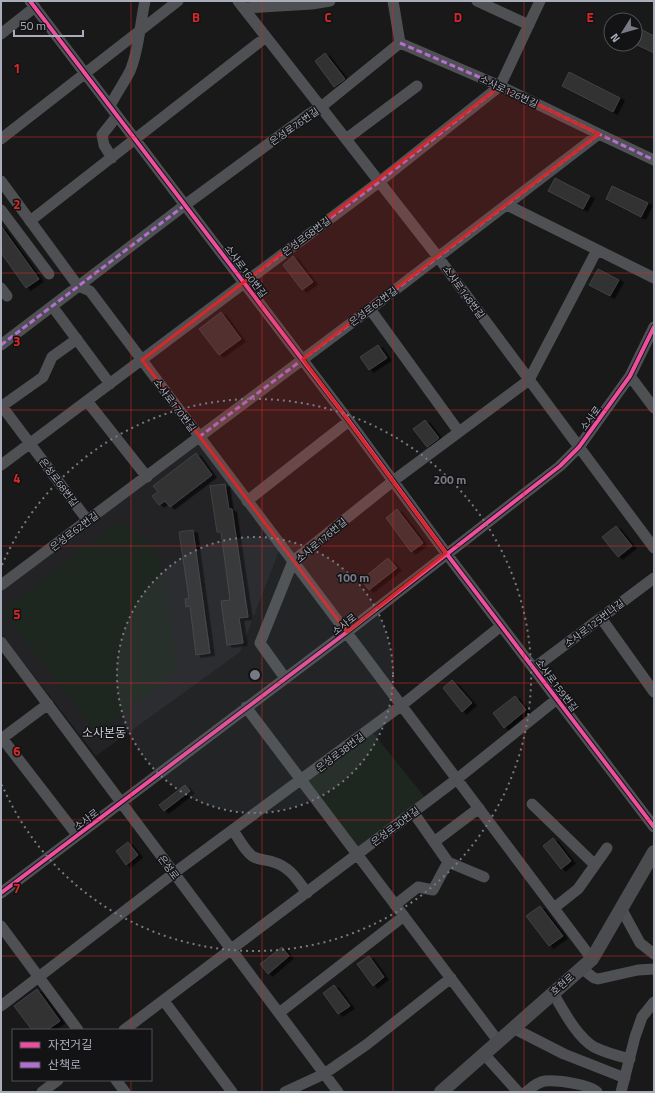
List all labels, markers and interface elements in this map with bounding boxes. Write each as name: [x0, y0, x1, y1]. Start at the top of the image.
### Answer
text: B: [192, 7, 200, 27]
text: C: [324, 7, 332, 27]
text: D: [454, 7, 462, 27]
text: E: [586, 7, 594, 27]
scale bar: [14, 12, 83, 38]
north arrow: [603, 12, 643, 52]
text: 50 m: [20, 16, 46, 35]
text: N: [606, 30, 624, 46]
text: 1: [13, 58, 21, 78]
street label: 소사로126번길: [477, 71, 540, 112]
street label: 은성로76번길: [267, 104, 322, 149]
text: 2: [13, 194, 21, 214]
street label: 은성로68번길: [279, 213, 334, 260]
street label: 소사로160번길: [221, 242, 270, 301]
street label: 소사로148번길: [439, 262, 488, 322]
street label: 은성로62번길: [346, 283, 401, 330]
text: 3: [13, 331, 21, 351]
street label: 소사로170번길: [150, 376, 199, 435]
street label: 소사로: [576, 403, 605, 434]
street label: 은성로68번길: [35, 455, 82, 510]
text: 4: [13, 468, 21, 488]
text: 200 m: [434, 470, 466, 489]
street label: 은성로62번길: [47, 508, 102, 555]
street label: 소사로176번길: [292, 514, 350, 566]
text: 100 m: [337, 568, 369, 587]
street label: 소사로125번나길: [561, 596, 628, 651]
text: 5: [13, 604, 21, 624]
street label: 소사로: [329, 610, 360, 639]
street label: 소사로159번길: [532, 656, 581, 715]
centre of rings: [248, 668, 262, 682]
district label: 소사본동: [82, 723, 126, 742]
street label: 은성로38번길: [313, 729, 368, 776]
text: 6: [13, 741, 21, 761]
street label: 은성로30번길: [368, 803, 423, 850]
street label: 소사로: [71, 805, 102, 834]
street label: 은성로: [154, 852, 183, 883]
text: 7: [13, 878, 21, 898]
street label: 호현로: [547, 970, 578, 999]
legend: [12, 1029, 152, 1081]
text: 자전거길: [48, 1035, 92, 1054]
text: 산책로: [48, 1055, 81, 1074]

